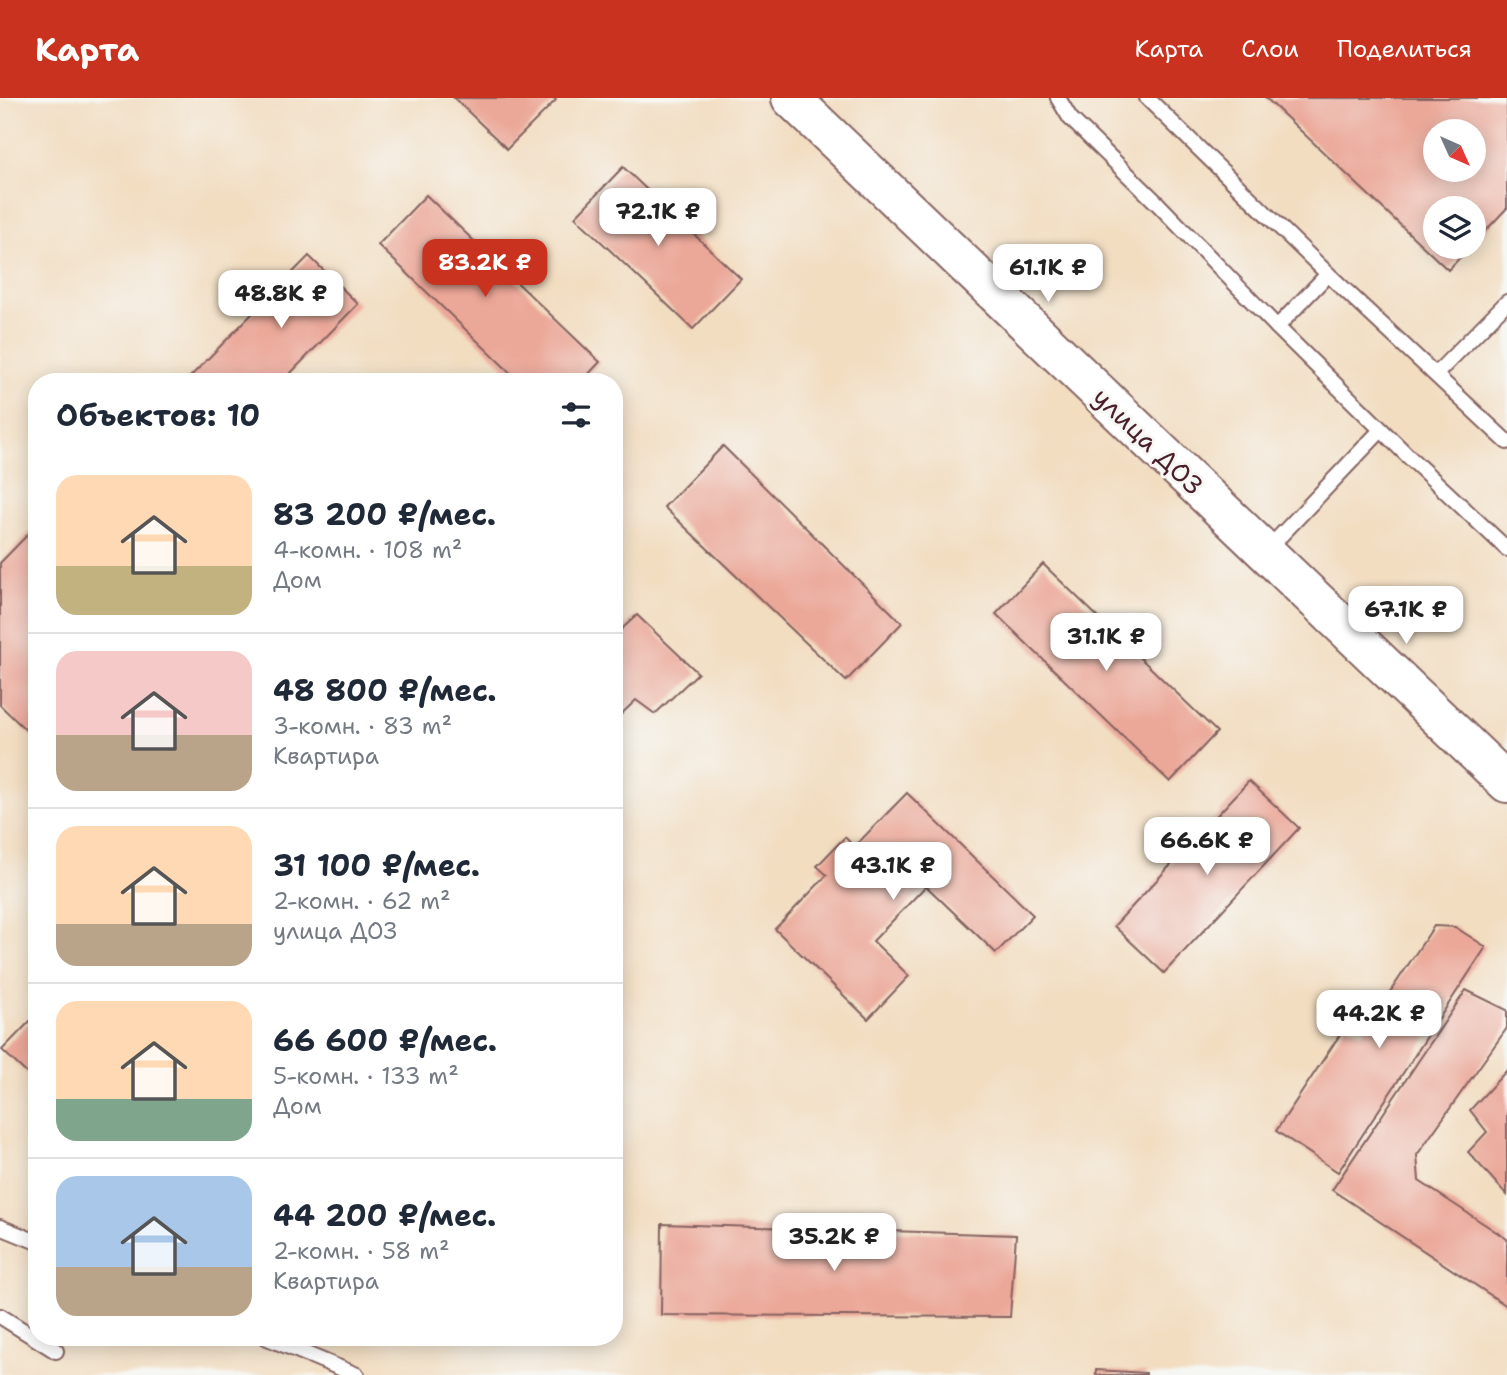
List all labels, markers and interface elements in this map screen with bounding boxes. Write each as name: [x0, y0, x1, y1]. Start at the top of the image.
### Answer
text: Карта: [35, 27, 139, 72]
text: Карта: [1135, 33, 1203, 65]
text: Слои: [1241, 33, 1299, 65]
text: Поделиться: [1337, 33, 1472, 65]
north arrow: [1423, 119, 1486, 182]
map controls: [1423, 119, 1486, 259]
pin: 72.1K ₽: [593, 188, 723, 248]
text: 72.1K ₽: [615, 196, 701, 226]
button: layers: [1423, 196, 1486, 259]
pin: 83.2K ₽: [420, 240, 550, 299]
pin: 61.1K ₽: [983, 244, 1113, 304]
text: 83.2K ₽: [438, 247, 532, 277]
text: 61.1K ₽: [1009, 252, 1087, 282]
pin: 48.8K ₽: [216, 271, 346, 330]
text: 48.8K ₽: [234, 278, 328, 308]
street label: улица ДОЗ: [1086, 379, 1211, 502]
text: Объектов: 10: [56, 395, 260, 436]
icon: filters: [557, 396, 595, 434]
text: 83 200 ₽/мес.: [273, 494, 496, 535]
icon: home: [112, 503, 196, 587]
text: 4-комн. · 108 m²: [273, 535, 462, 565]
text: Дом: [273, 565, 322, 595]
pin: 67.1K ₽: [1341, 587, 1471, 646]
text: 67.1K ₽: [1364, 594, 1448, 624]
pin: 31.1K ₽: [1041, 614, 1171, 673]
text: 31.1K ₽: [1066, 621, 1146, 651]
text: 48 800 ₽/мес.: [273, 670, 497, 711]
icon: home: [112, 679, 196, 763]
text: 3-комн. · 83 m²: [273, 711, 452, 741]
text: Квартира: [273, 741, 379, 771]
pin: 66.6K ₽: [1142, 818, 1272, 877]
text: 66.6K ₽: [1160, 825, 1254, 855]
pin: 43.1K ₽: [828, 842, 958, 902]
text: 31 100 ₽/мес.: [273, 845, 480, 886]
text: 43.1K ₽: [851, 850, 935, 880]
icon: home: [112, 854, 196, 938]
text: 2-комн. · 62 m²: [273, 886, 451, 916]
text: улица ДОЗ: [273, 916, 397, 946]
pin: 44.2K ₽: [1314, 990, 1444, 1050]
text: 44.2K ₽: [1332, 998, 1426, 1028]
text: 66 600 ₽/мес.: [273, 1020, 497, 1061]
icon: home: [112, 1029, 196, 1113]
text: 5-комн. · 133 m²: [273, 1061, 459, 1091]
text: Дом: [273, 1091, 322, 1121]
text: 44 200 ₽/мес.: [273, 1195, 496, 1236]
icon: home: [112, 1204, 196, 1288]
pin: 35.2K ₽: [769, 1214, 899, 1273]
text: 35.2K ₽: [788, 1221, 880, 1251]
text: 2-комн. · 58 m²: [273, 1236, 450, 1266]
text: Квартира: [273, 1266, 379, 1296]

